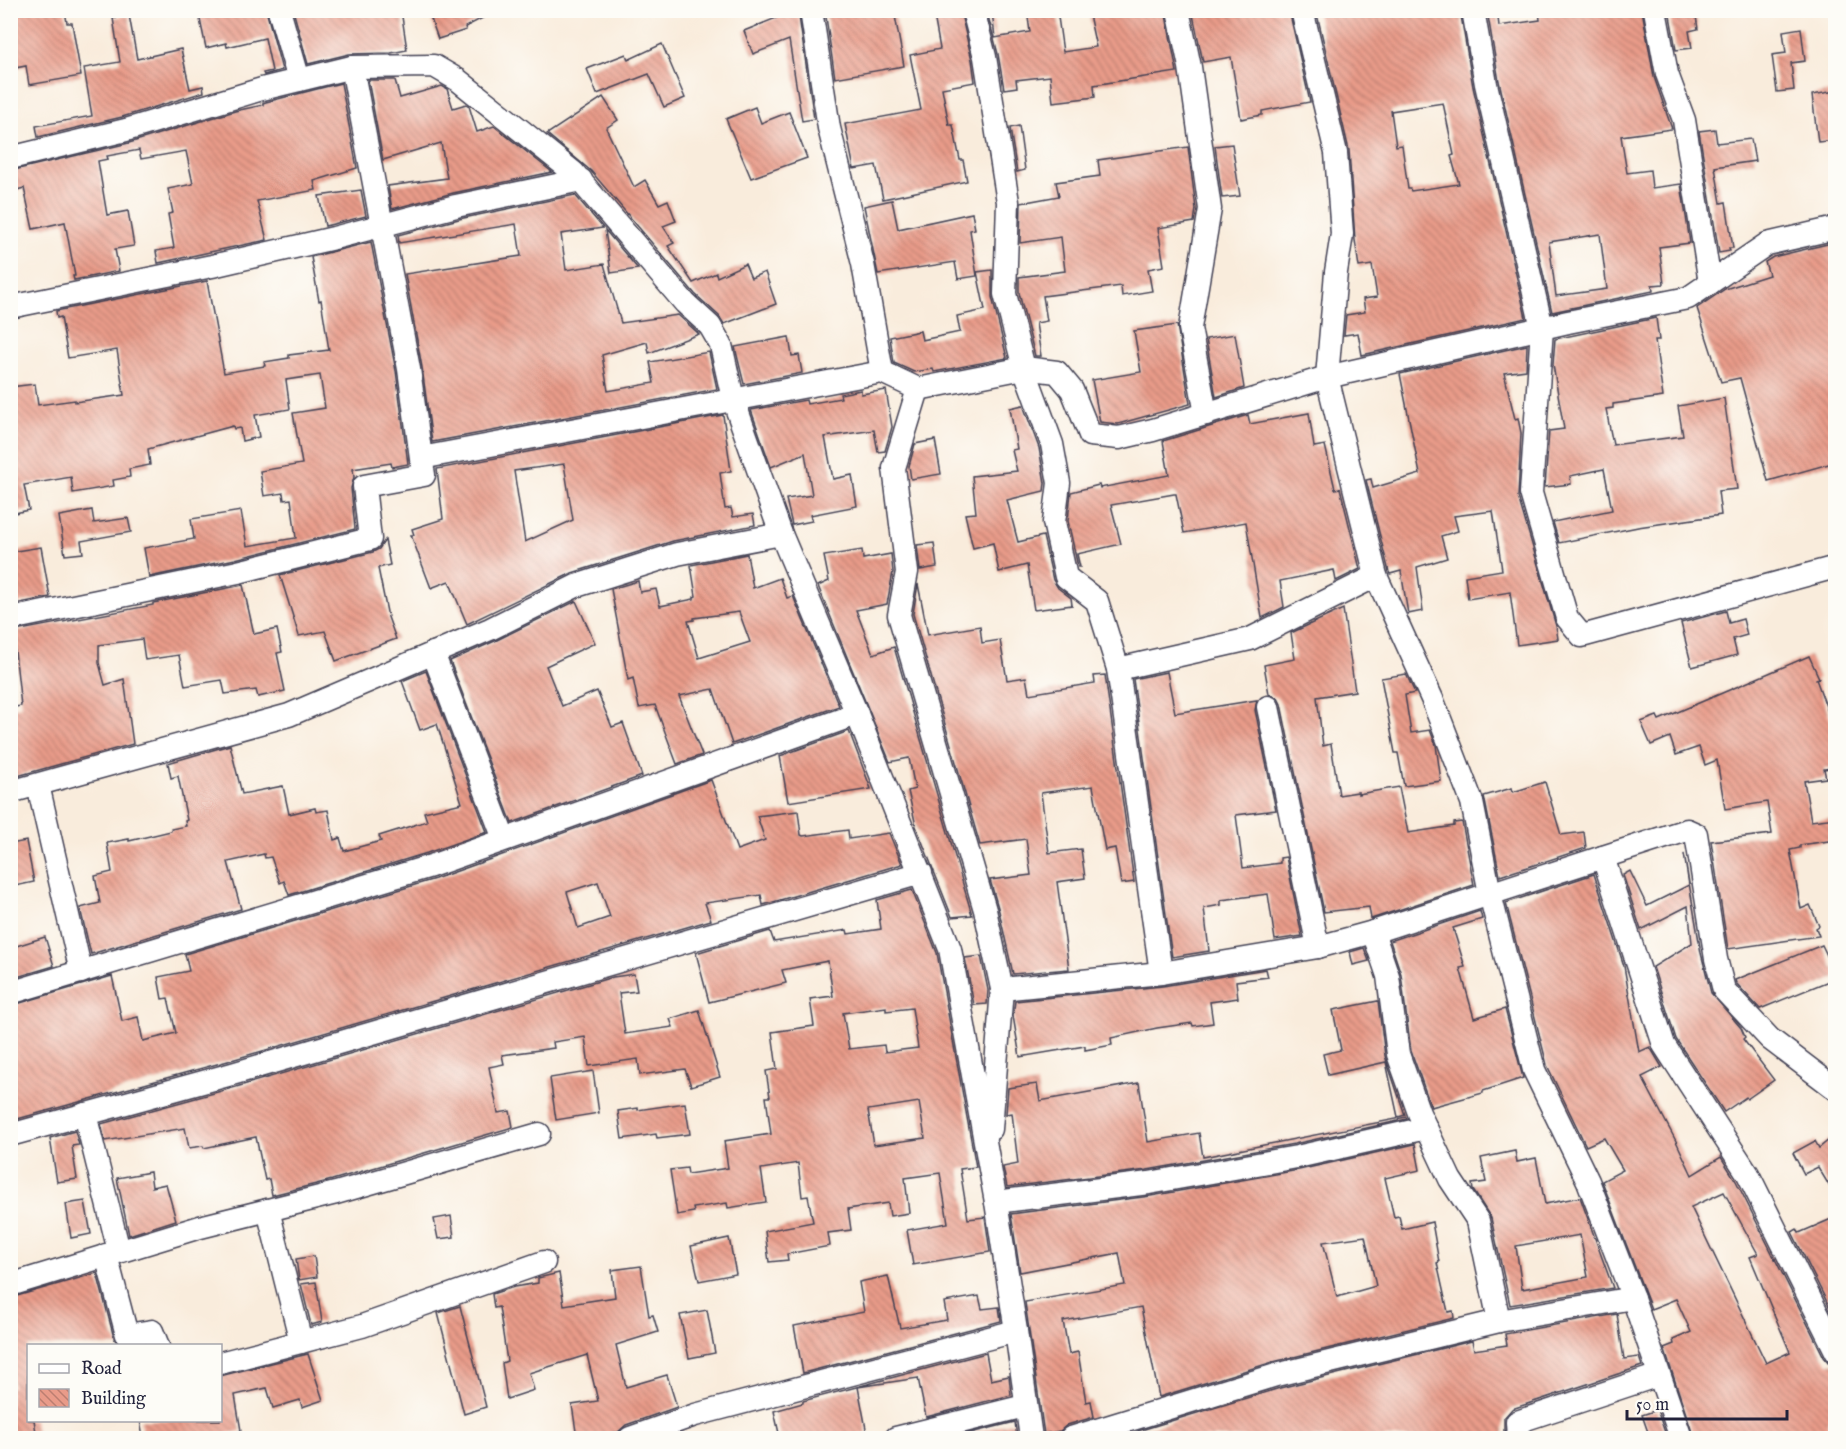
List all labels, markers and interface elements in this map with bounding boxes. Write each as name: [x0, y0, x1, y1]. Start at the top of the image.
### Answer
legend: [27, 1344, 222, 1422]
text: Road: [81, 1358, 122, 1381]
scale bar: [1627, 1383, 1788, 1421]
text: Building: [81, 1388, 146, 1411]
text: 50 m: [1636, 1394, 1669, 1417]

